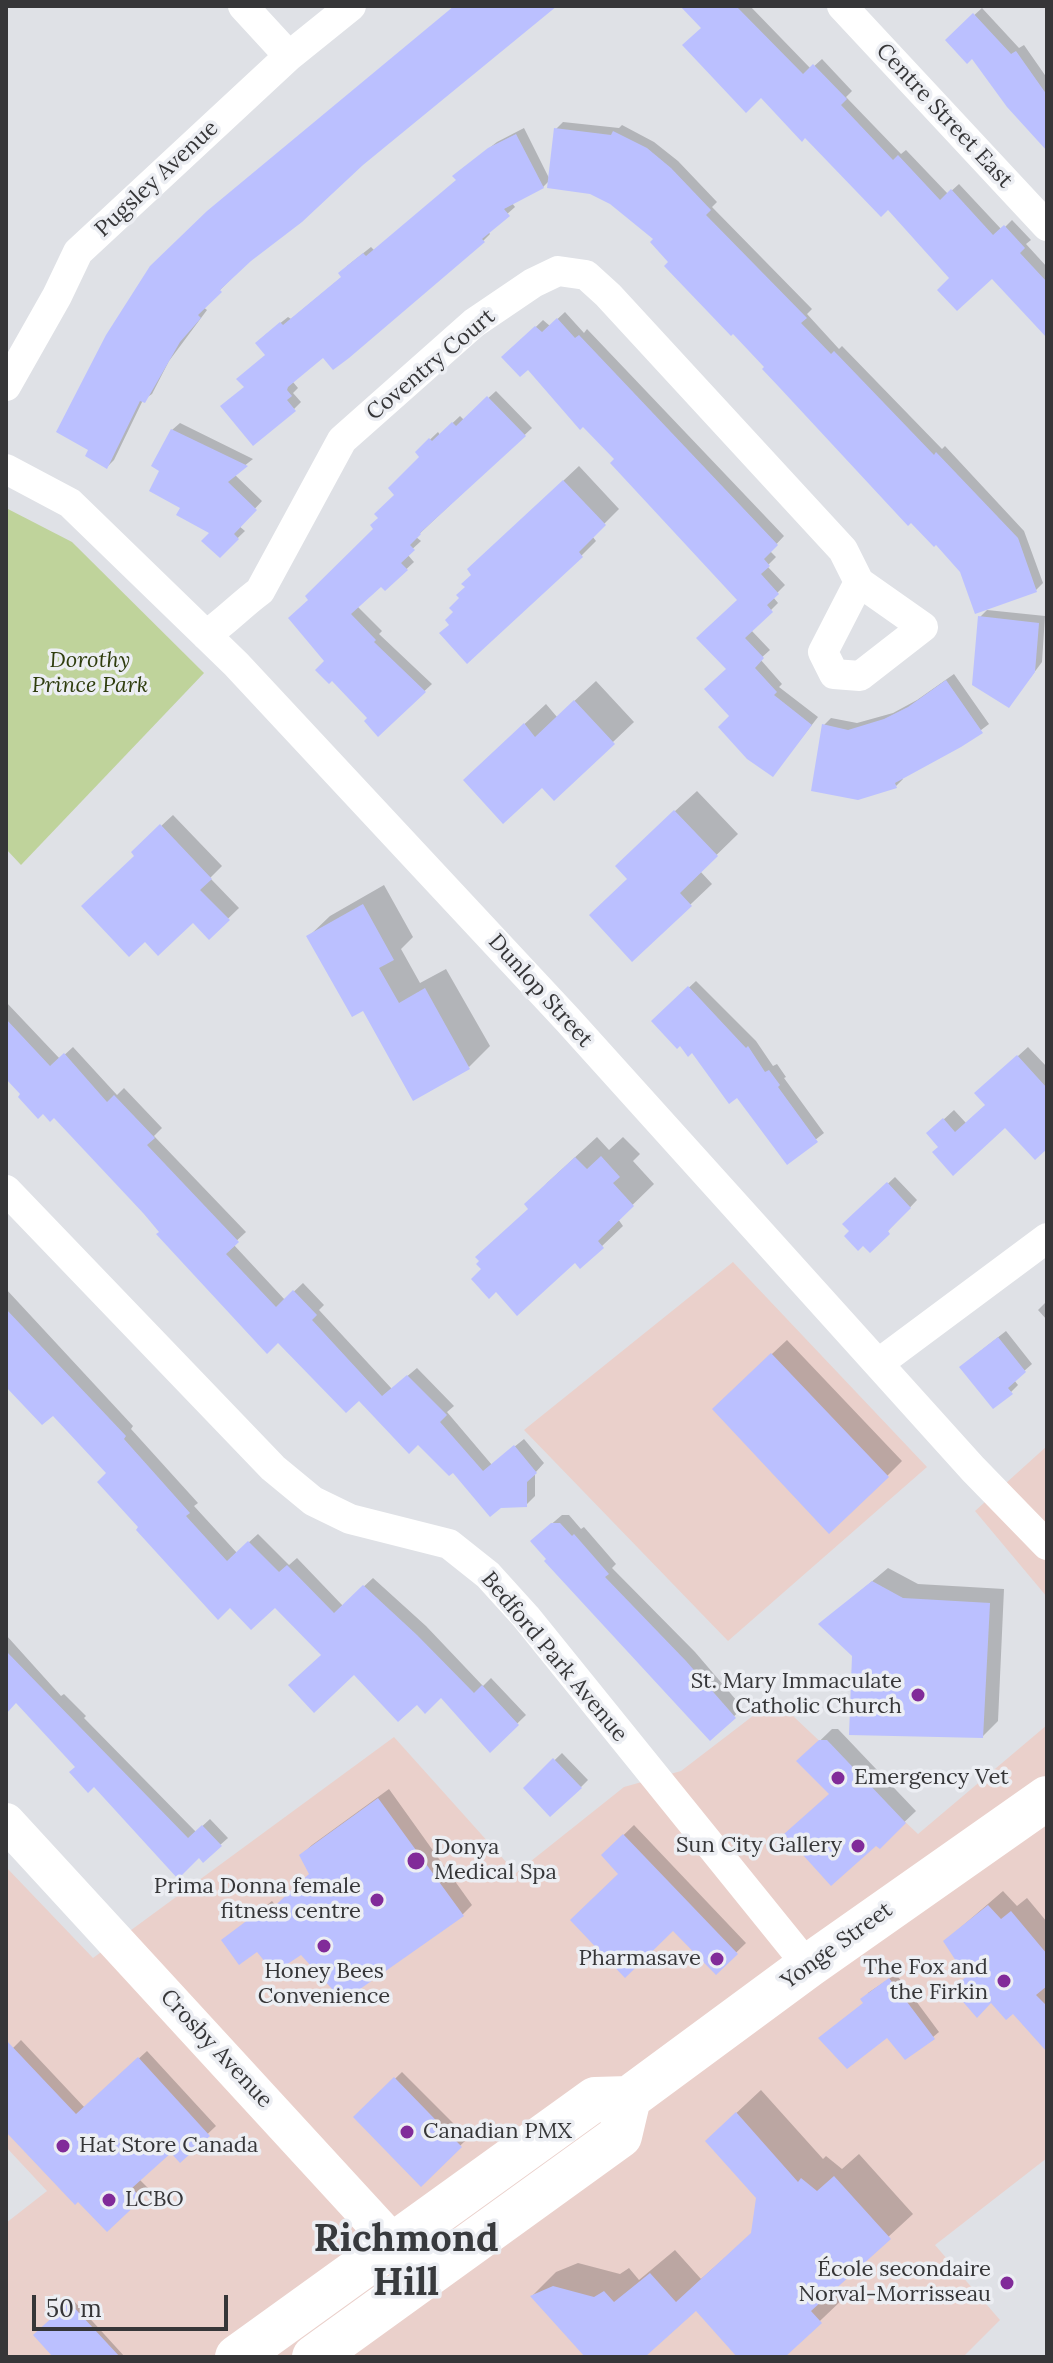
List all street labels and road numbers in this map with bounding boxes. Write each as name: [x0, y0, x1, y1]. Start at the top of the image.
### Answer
street label: Centre Street East: [870, 38, 1018, 194]
street label: Pugsley Avenue: [90, 115, 224, 243]
street label: Coventry Court: [361, 304, 501, 426]
street label: Dunlop Street: [482, 929, 598, 1053]
street label: Bedford Park Avenue: [475, 1567, 633, 1747]
street label: Yonge Street: [776, 1897, 898, 1995]
street label: Crosby Avenue: [154, 1984, 278, 2114]

